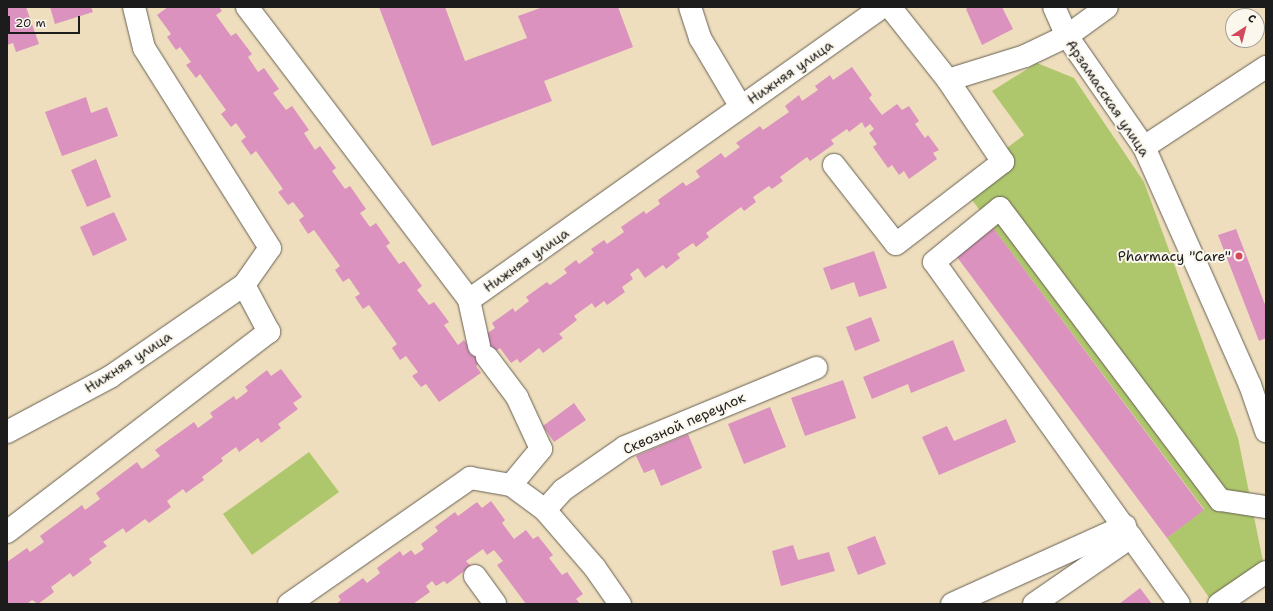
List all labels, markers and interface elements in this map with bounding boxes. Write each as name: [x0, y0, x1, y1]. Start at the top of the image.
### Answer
scale bar: [10, 8, 82, 34]
north arrow: [1225, 8, 1265, 48]
text: С: [1245, 11, 1259, 27]
text: 20 m: [15, 15, 46, 31]
street label: Нижняя улица: [744, 36, 836, 108]
street label: Арзамасская улица: [1063, 36, 1153, 160]
street label: Нижняя улица: [480, 224, 572, 296]
place label: Pharmacy "Care": [1118, 248, 1231, 264]
marker: Pharmacy "Care": [1234, 251, 1244, 261]
street label: Нижняя улица: [81, 328, 175, 396]
street label: Сквозной переулок: [620, 388, 748, 458]

